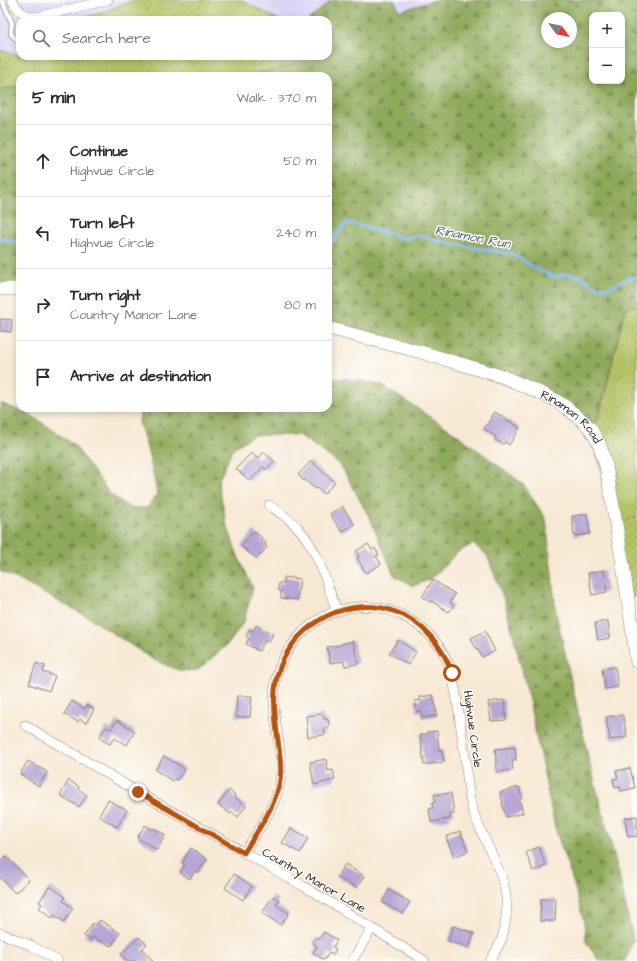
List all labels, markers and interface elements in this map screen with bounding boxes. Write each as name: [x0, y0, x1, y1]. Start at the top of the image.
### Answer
north arrow: [541, 12, 577, 48]
map controls: [589, 12, 625, 84]
button: +: [589, 12, 625, 48]
search box: [16, 16, 332, 60]
icon: search: [30, 27, 52, 49]
text: Search here: [62, 28, 151, 49]
button: −: [589, 48, 625, 84]
text: 5 min: [32, 86, 75, 110]
text: Walk · 370 m: [237, 89, 316, 107]
text: Continue: [70, 141, 128, 162]
icon: ahead: [32, 150, 54, 172]
text: 50 m: [283, 152, 316, 170]
text: Highvue Circle: [70, 162, 154, 180]
text: Turn left: [70, 213, 134, 234]
water label: Rinamon Run: [434, 221, 513, 253]
icon: left: [32, 222, 54, 244]
text: 240 m: [276, 224, 316, 242]
text: Highvue Circle: [70, 234, 154, 252]
text: Turn right: [70, 285, 141, 306]
icon: right: [32, 294, 54, 316]
text: 80 m: [284, 296, 316, 314]
text: Country Manor Lane: [70, 306, 197, 324]
icon: arrive: [32, 366, 54, 388]
text: Arrive at destination: [70, 366, 211, 387]
street label: Rinaman Road: [538, 386, 605, 447]
route start: [443, 664, 461, 682]
street label: Highvue Circle: [458, 689, 486, 769]
route end: [129, 783, 147, 801]
street label: Country Manor Lane: [258, 844, 369, 918]

